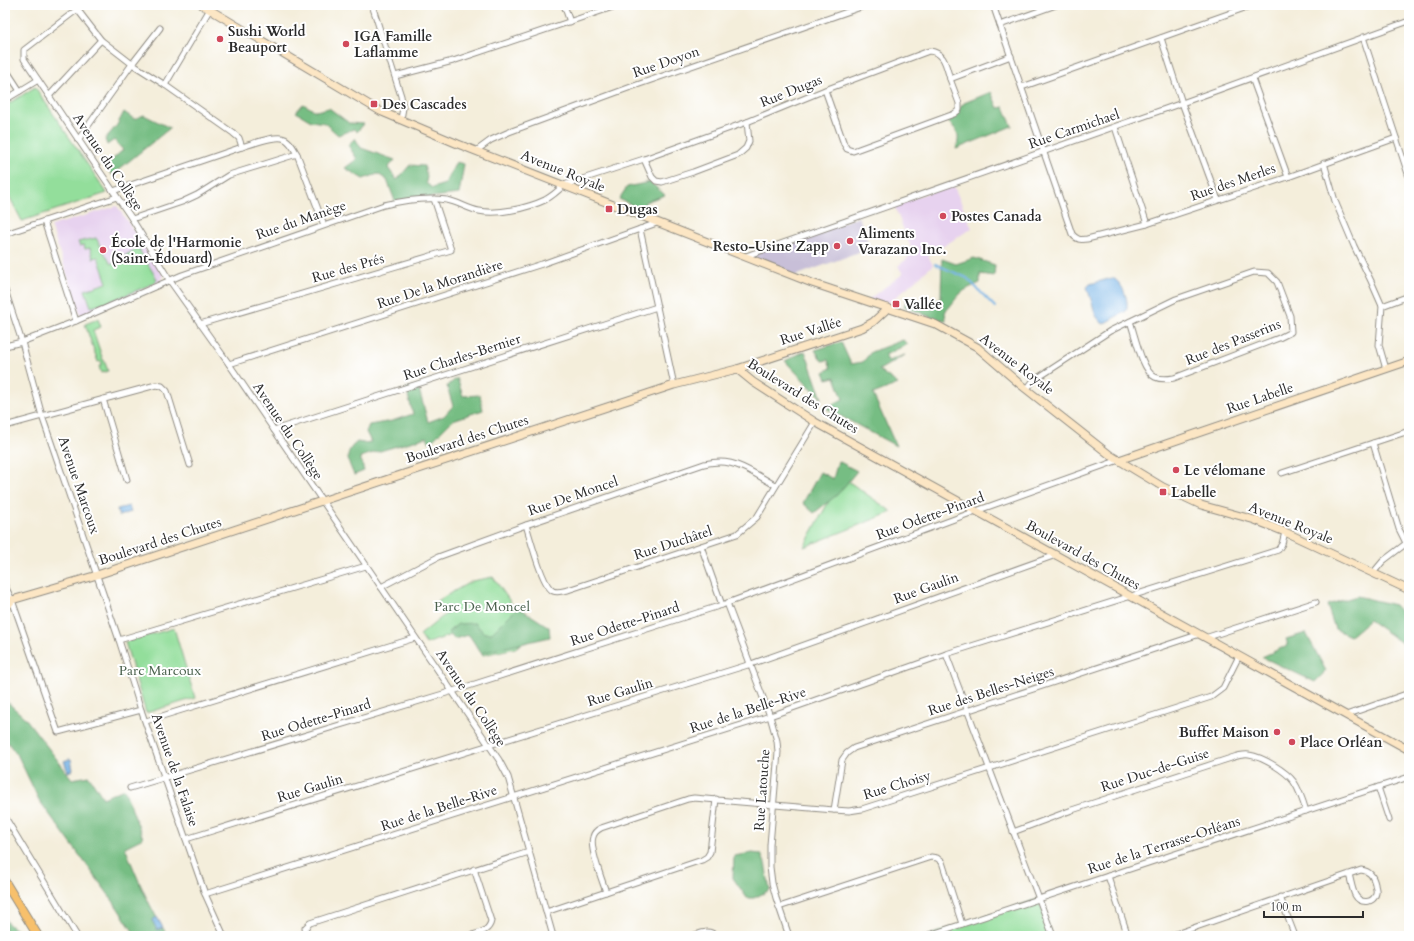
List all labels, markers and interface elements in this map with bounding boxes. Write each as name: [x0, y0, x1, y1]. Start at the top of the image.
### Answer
place label: Sushi World Beauport: [228, 22, 306, 57]
place label: IGA Famille Laflamme: [354, 27, 432, 62]
marker: Sushi World Beauport: [215, 34, 225, 44]
marker: IGA Famille Laflamme: [341, 39, 351, 49]
street label: Rue Doyon: [630, 42, 702, 82]
street label: Rue Dugas: [757, 70, 825, 112]
place label: Des Cascades: [382, 95, 467, 114]
marker: Des Cascades: [369, 99, 379, 109]
street label: Rue Carmichael: [1026, 104, 1122, 153]
street label: Avenue du Collège: [68, 109, 148, 215]
street label: Avenue Royale: [518, 145, 608, 197]
street label: Rue des Merles: [1188, 158, 1278, 205]
street label: Rue du Manège: [253, 196, 349, 244]
place label: Dugas: [617, 200, 658, 219]
marker: Dugas: [604, 204, 614, 214]
place label: Postes Canada: [951, 207, 1042, 226]
marker: Postes Canada: [938, 211, 948, 221]
place label: Aliments Varazano Inc.: [858, 224, 947, 259]
place label: École de l'Harmonie (Saint-Édouard): [111, 232, 242, 268]
marker: Aliments Varazano Inc.: [845, 236, 855, 246]
place label: Resto-Usine Zapp: [713, 237, 829, 256]
marker: Resto-Usine Zapp: [832, 241, 842, 251]
marker: École de l'Harmonie (Saint-Édouard): [98, 245, 108, 255]
street label: Rue des Prés: [310, 249, 387, 287]
street label: Rue De la Morandière: [375, 255, 505, 313]
place label: Vallée: [904, 295, 942, 314]
marker: Vallée: [891, 299, 901, 309]
street label: Rue Vallée: [778, 312, 844, 350]
street label: Rue des Passerins: [1182, 314, 1284, 370]
street label: Rue Charles-Bernier: [401, 329, 524, 385]
street label: Avenue Royale: [976, 329, 1058, 399]
street label: Boulevard des Chutes: [744, 354, 863, 438]
street label: Avenue du Collège: [248, 378, 328, 484]
street label: Rue Labelle: [1224, 378, 1296, 418]
street label: Boulevard des Chutes: [403, 410, 531, 468]
street label: Avenue Marcoux: [53, 434, 105, 536]
place label: Le vélomane: [1184, 461, 1266, 480]
marker: Le vélomane: [1171, 465, 1181, 475]
street label: Rue De Moncel: [525, 472, 621, 520]
place label: Labelle: [1171, 483, 1217, 502]
street label: Rue Odette-Pinard: [873, 487, 987, 544]
marker: Labelle: [1158, 487, 1168, 497]
street label: Avenue Royale: [1246, 497, 1336, 549]
street label: Boulevard des Chutes: [96, 512, 224, 570]
street label: Boulevard des Chutes: [1022, 516, 1144, 594]
street label: Rue Duchâtel: [632, 521, 715, 565]
street label: Rue Gaulin: [891, 567, 961, 609]
park label: Parc De Moncel: [434, 597, 530, 616]
street label: Rue Odette-Pinard: [568, 597, 682, 651]
street label: Avenue du Collège: [431, 645, 511, 751]
park label: Parc Marcoux: [119, 661, 201, 680]
street label: Rue des Belles-Neiges: [926, 662, 1057, 720]
street label: Rue Gaulin: [585, 673, 655, 711]
street label: Rue de la Belle-Rive: [687, 682, 809, 738]
street label: Rue Odette-Pinard: [259, 694, 374, 746]
street label: Avenue de la Falaise: [147, 711, 203, 829]
place label: Buffet Maison: [1179, 723, 1269, 742]
marker: Buffet Maison: [1272, 727, 1282, 737]
place label: Place Orléan: [1300, 733, 1382, 752]
marker: Place Orléan: [1287, 737, 1297, 747]
street label: Rue Duc-de-Guise: [1098, 744, 1212, 796]
street label: Rue Latouche: [750, 748, 774, 832]
street label: Rue Choisy: [861, 766, 934, 804]
street label: Rue Gaulin: [275, 769, 345, 807]
street label: Rue de la Belle-Rive: [378, 780, 500, 836]
street label: Rue de la Terrasse-Orléans: [1085, 811, 1243, 879]
scale bar: [1264, 893, 1363, 919]
text: 100 m: [1270, 899, 1303, 915]

